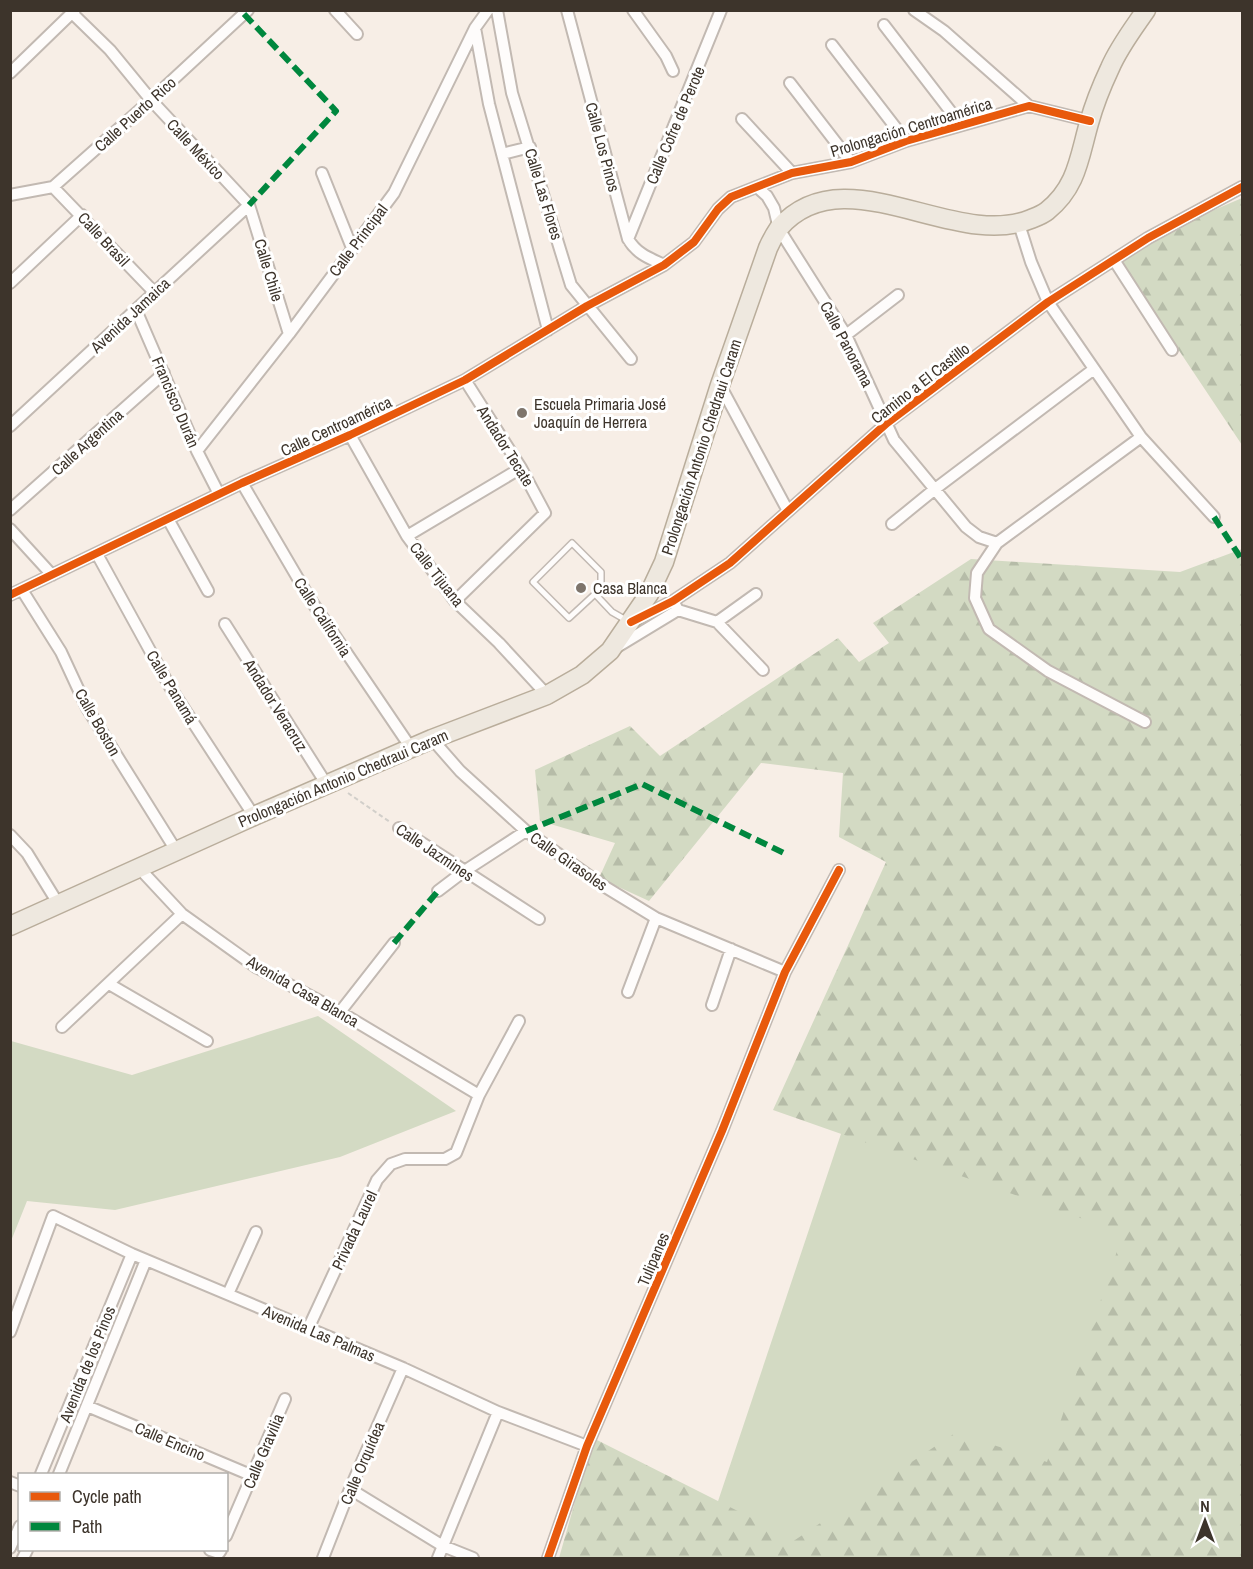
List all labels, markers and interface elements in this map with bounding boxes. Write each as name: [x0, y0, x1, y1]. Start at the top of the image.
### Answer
street label: Calle Cofre de Perote: [640, 63, 710, 187]
street label: Calle Puerto Rico: [89, 71, 181, 157]
street label: Prolongación Centroamérica: [828, 92, 995, 162]
street label: Calle Los Pinos: [580, 100, 626, 194]
street label: Calle México: [162, 114, 230, 184]
street label: Calle Las Flores: [520, 145, 568, 243]
street label: Calle Principal: [324, 199, 393, 281]
street label: Calle Brasil: [73, 207, 135, 271]
street label: Calle Chile: [249, 236, 289, 304]
street label: Avenida Jamaica: [85, 272, 175, 358]
street label: Calle Panorama: [815, 297, 879, 391]
street label: Prolongación Antonio Chedraui Caram: [656, 336, 746, 558]
street label: Camino a El Castillo: [866, 338, 974, 428]
street label: Francisco Durán: [147, 353, 205, 451]
street label: Calle Centroamérica: [277, 390, 396, 461]
place label: Escuela Primaria José Joaquín de Herrera: [534, 393, 666, 433]
street label: Andador Tecate: [472, 400, 540, 491]
street label: Calle Argentina: [46, 403, 128, 480]
marker: Escuela Primaria José Joaquín de Herrera: [515, 406, 529, 420]
street label: Calle Tijuana: [405, 537, 470, 612]
street label: Calle California: [289, 573, 357, 661]
place label: Casa Blanca: [593, 577, 668, 599]
marker: Casa Blanca: [574, 581, 588, 595]
street label: Calle Panamá: [141, 646, 203, 729]
street label: Andador Veracruz: [238, 654, 313, 756]
street label: Calle Boston: [70, 684, 126, 760]
street label: Prolongación Antonio Chedraui Caram: [235, 724, 451, 832]
street label: Calle Jazmines: [392, 818, 478, 886]
street label: Calle Girasoles: [526, 826, 612, 896]
street label: Avenida Casa Blanca: [242, 949, 364, 1032]
street label: Privada Laurel: [326, 1187, 382, 1273]
street label: Tulipanes: [632, 1229, 674, 1289]
street label: Avenida Las Palmas: [258, 1299, 379, 1367]
street label: Avenida de los Pinos: [53, 1302, 120, 1426]
street label: Calle Gravilia: [237, 1409, 289, 1492]
street label: Calle Encino: [131, 1416, 209, 1466]
street label: Calle Orquídea: [335, 1417, 390, 1508]
legend: [18, 1473, 228, 1551]
text: Cycle path: [72, 1484, 142, 1509]
north arrow: [1175, 1491, 1235, 1551]
text: N: [1200, 1495, 1210, 1517]
text: Path: [72, 1514, 102, 1539]

